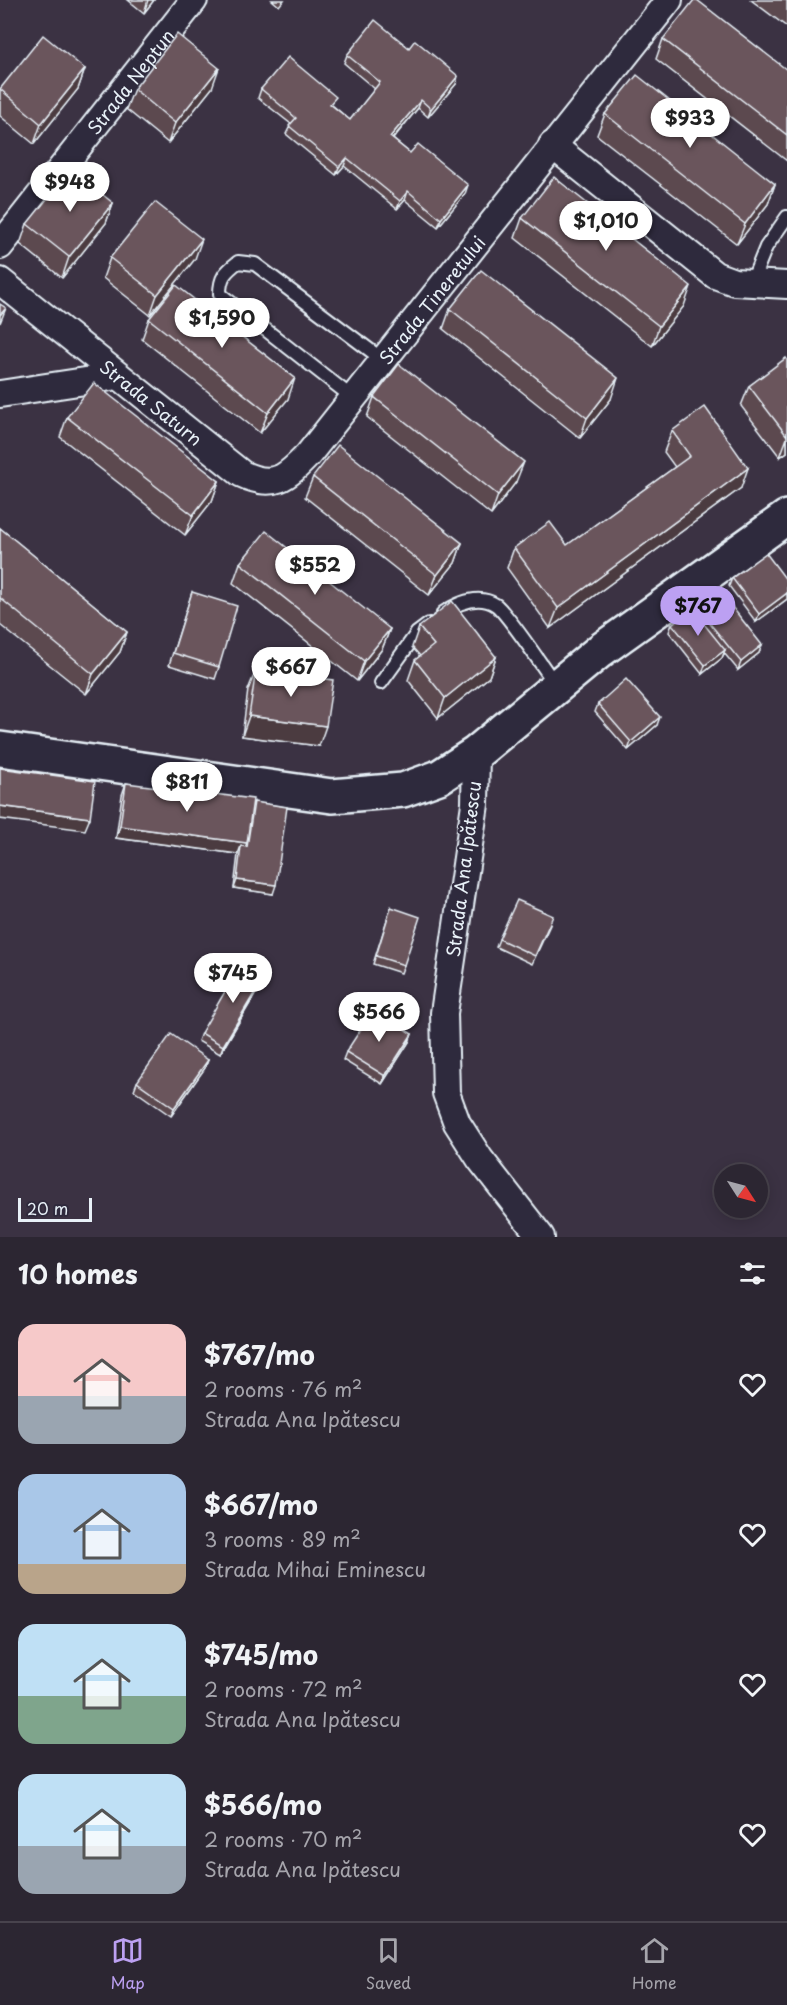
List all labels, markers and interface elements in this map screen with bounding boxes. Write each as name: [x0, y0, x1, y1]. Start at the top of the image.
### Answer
street label: Strada Neptun: [80, 23, 180, 140]
pin: $933: [654, 98, 726, 149]
text: $933: [665, 102, 715, 132]
pin: $948: [34, 162, 106, 213]
text: $948: [44, 166, 96, 196]
pin: $1,010: [557, 201, 655, 252]
text: $1,010: [573, 205, 639, 235]
street label: Strada Tineretului: [372, 229, 491, 370]
pin: $1,590: [173, 298, 271, 349]
text: $1,590: [189, 302, 255, 332]
street label: Strada Saturn: [95, 353, 209, 451]
pin: $552: [279, 545, 351, 596]
text: $552: [289, 549, 341, 579]
pin: $767: [662, 586, 734, 637]
text: $767: [674, 590, 722, 620]
pin: $667: [255, 647, 327, 698]
text: $667: [266, 651, 316, 681]
pin: $811: [151, 762, 223, 813]
text: $811: [165, 766, 209, 796]
street label: Strada Ana Ipătescu: [439, 779, 487, 959]
pin: $745: [197, 953, 269, 1004]
text: $745: [208, 957, 258, 987]
pin: $566: [343, 992, 415, 1043]
text: $566: [353, 996, 405, 1026]
north arrow: [714, 1164, 768, 1218]
map controls: [714, 1164, 768, 1218]
scale bar: [18, 1195, 92, 1222]
text: 20 m: [27, 1196, 68, 1220]
text: 10 homes: [18, 1254, 138, 1293]
icon: filters: [736, 1257, 769, 1290]
text: $767/mo: [204, 1335, 315, 1374]
icon: home: [66, 1348, 138, 1420]
icon: heart: [736, 1368, 769, 1401]
text: 2 rooms · 76 m²: [204, 1374, 362, 1404]
text: Strada Ana Ipătescu: [204, 1404, 401, 1434]
text: $667/mo: [204, 1485, 318, 1524]
icon: home: [66, 1498, 138, 1570]
icon: heart: [736, 1518, 769, 1551]
text: 3 rooms · 89 m²: [204, 1524, 361, 1554]
text: Strada Mihai Eminescu: [204, 1554, 426, 1584]
text: $745/mo: [204, 1635, 318, 1674]
icon: home: [66, 1648, 138, 1720]
icon: heart: [736, 1668, 769, 1701]
text: 2 rooms · 72 m²: [204, 1674, 363, 1704]
text: Strada Ana Ipătescu: [204, 1704, 401, 1734]
text: $566/mo: [204, 1785, 322, 1824]
icon: home: [66, 1798, 138, 1870]
icon: heart: [736, 1818, 769, 1851]
text: 2 rooms · 70 m²: [204, 1824, 362, 1854]
text: Strada Ana Ipătescu: [204, 1854, 401, 1884]
tab: Map: [110, 1934, 145, 1994]
tab: Saved: [366, 1934, 411, 1994]
tab: Home: [632, 1934, 677, 1994]

